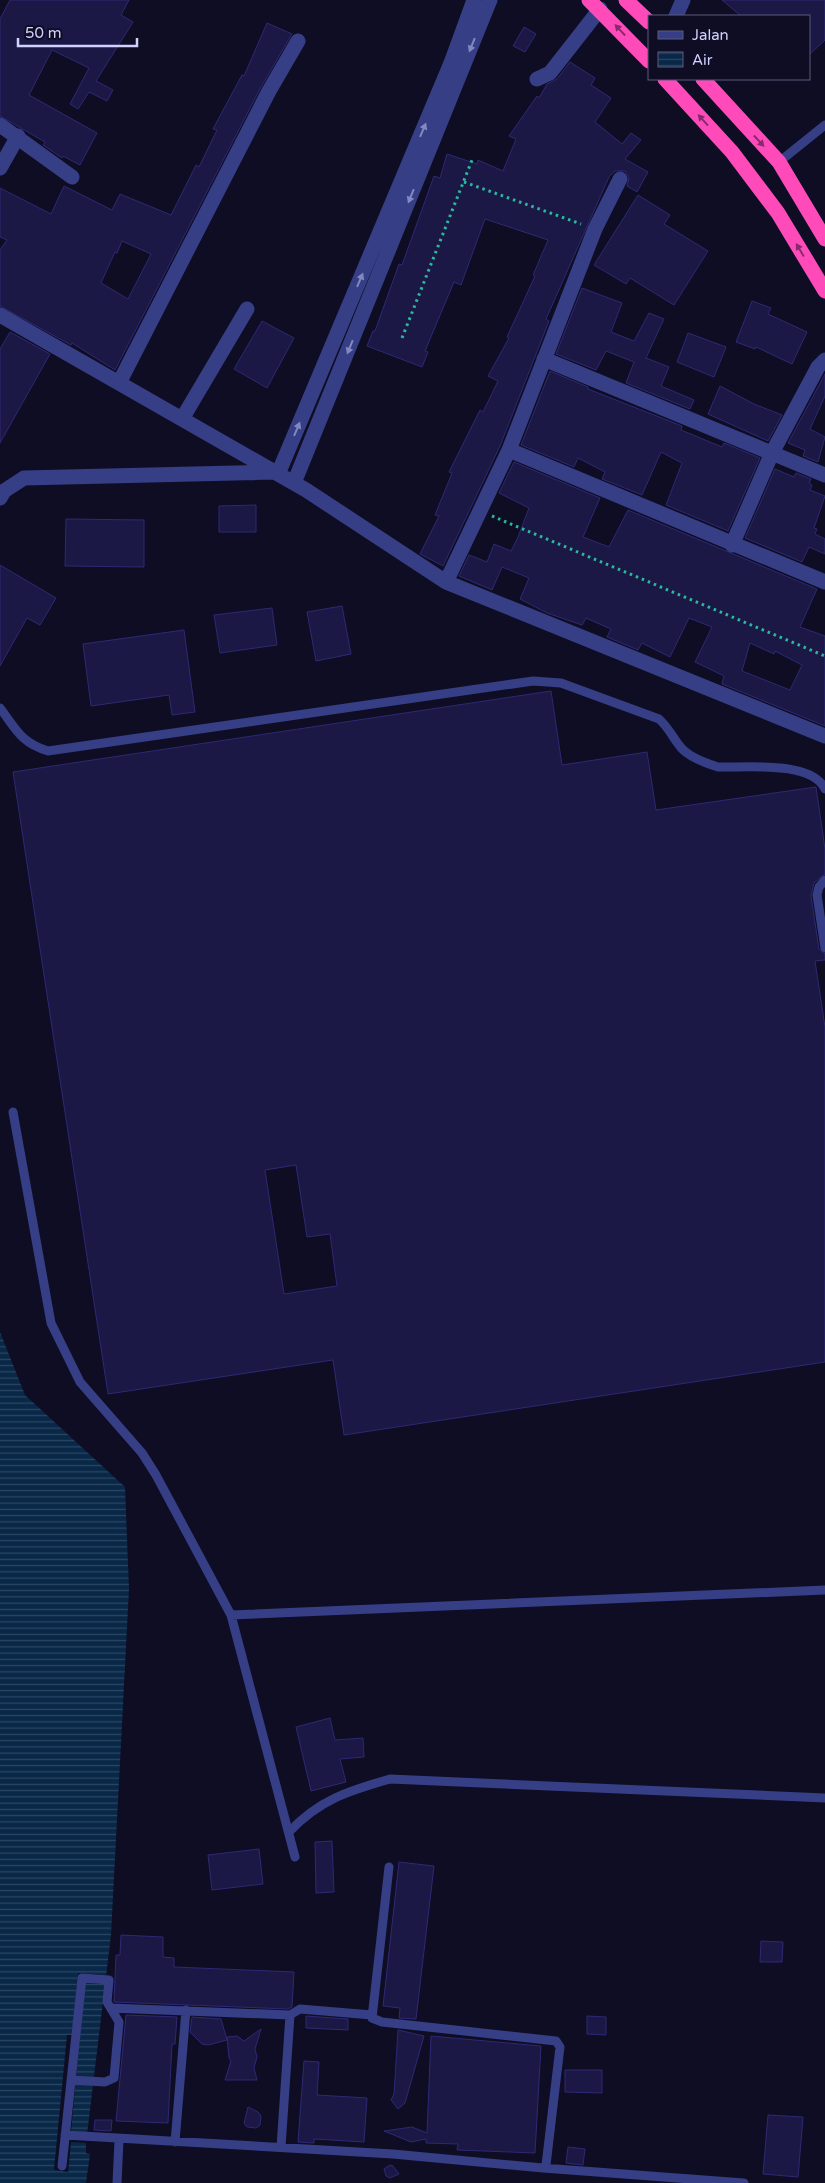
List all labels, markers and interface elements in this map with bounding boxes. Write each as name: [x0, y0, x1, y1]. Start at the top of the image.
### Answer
scale bar: [18, 15, 136, 47]
legend: [648, 15, 810, 80]
text: 50 m: [25, 24, 62, 42]
one-way arrow: [614, 24, 626, 36]
text: Jalan: [692, 26, 729, 44]
one-way arrow: [467, 38, 475, 52]
text: Air: [692, 51, 713, 69]
one-way arrow: [697, 114, 709, 126]
one-way arrow: [419, 123, 427, 137]
one-way arrow: [753, 134, 765, 146]
one-way arrow: [407, 189, 415, 204]
one-way arrow: [795, 243, 804, 256]
one-way arrow: [356, 272, 364, 287]
one-way arrow: [345, 339, 353, 354]
one-way arrow: [293, 422, 301, 436]

